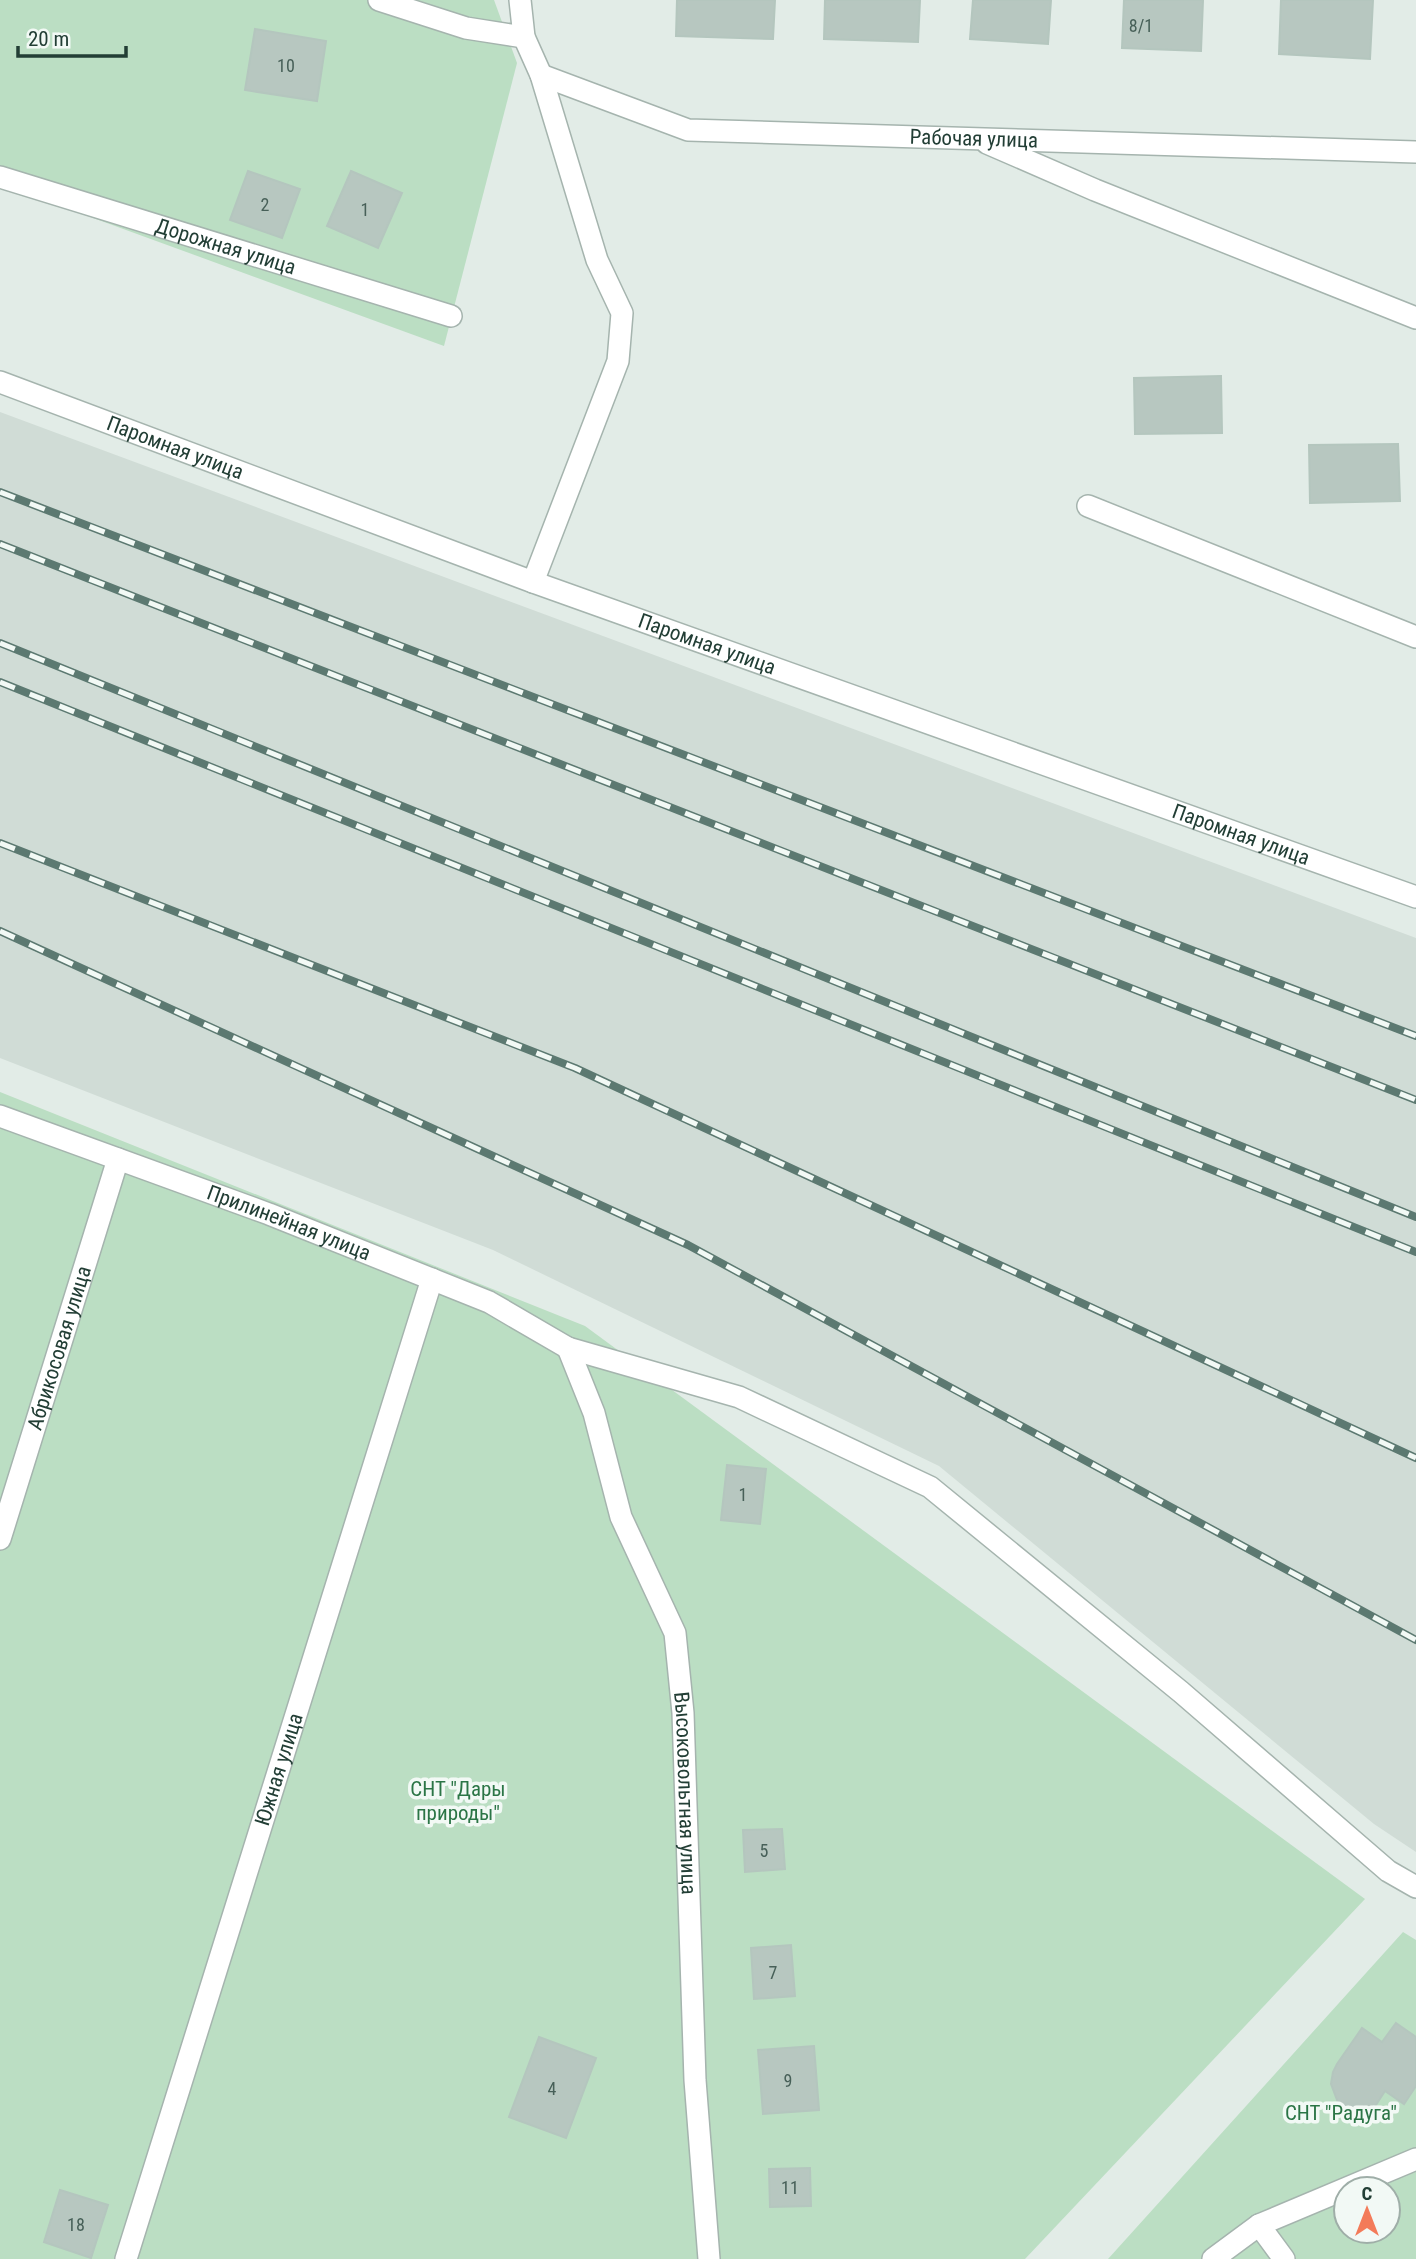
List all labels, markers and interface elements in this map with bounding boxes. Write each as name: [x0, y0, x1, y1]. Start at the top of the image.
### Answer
scale bar: [18, 14, 126, 58]
house number: 8/1: [1129, 15, 1153, 36]
text: 20 m: [28, 27, 69, 51]
house number: 10: [277, 55, 295, 76]
street label: Рабочая улица: [909, 125, 1038, 153]
house number: 2: [261, 194, 270, 215]
house number: 1: [361, 199, 369, 220]
street label: Дорожная улица: [152, 214, 299, 279]
street label: Паромная улица: [103, 411, 247, 484]
street label: Паромная улица: [635, 609, 779, 680]
street label: Паромная улица: [1169, 799, 1313, 870]
street label: Прилинейная улица: [204, 1180, 374, 1265]
street label: Абрикосовая улица: [23, 1263, 96, 1433]
house number: 1: [739, 1484, 747, 1505]
street label: Высоковольтная улица: [669, 1691, 701, 1895]
street label: Южная улица: [250, 1710, 308, 1829]
park label: СНТ "Дары природы": [410, 1777, 506, 1825]
house number: 5: [760, 1840, 769, 1861]
house number: 7: [769, 1962, 778, 1983]
house number: 9: [784, 2070, 792, 2091]
house number: 4: [548, 2078, 557, 2099]
park label: СНТ "Радуга": [1285, 2101, 1397, 2125]
north arrow: [1332, 2175, 1402, 2245]
house number: 11: [781, 2177, 799, 2198]
text: С: [1362, 2182, 1373, 2205]
house number: 18: [67, 2214, 85, 2235]

